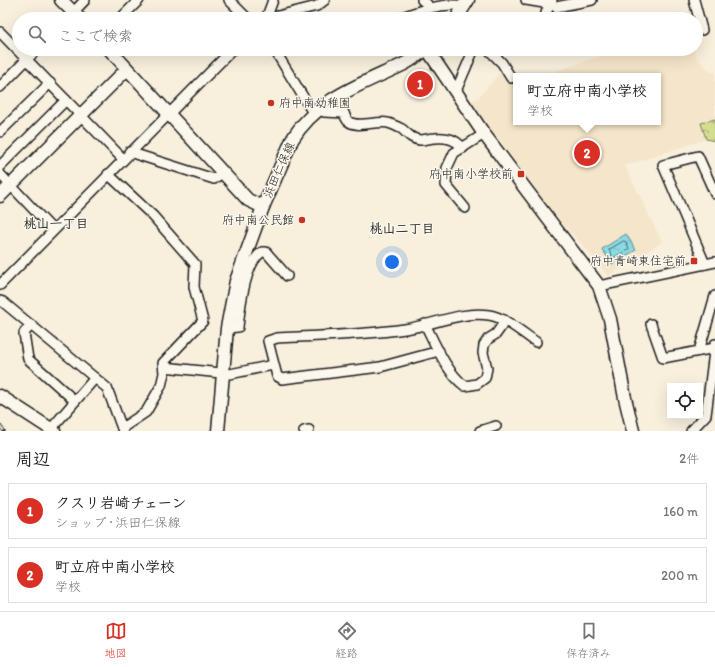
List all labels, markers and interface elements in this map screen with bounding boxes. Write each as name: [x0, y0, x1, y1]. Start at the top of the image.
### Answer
search box: [12, 12, 703, 56]
icon: search: [26, 23, 48, 45]
text: ここで検索: [58, 27, 133, 45]
pin: 1: [407, 69, 433, 99]
popup: [513, 73, 661, 125]
text: 町立府中南小学校: [527, 82, 647, 100]
place label: 府中南幼稚園: [279, 96, 351, 110]
marker: 府中南幼稚園: [266, 98, 276, 108]
text: 学校: [527, 103, 553, 118]
pin: 2: [574, 138, 600, 168]
street label: 浜田仁保線: [260, 140, 298, 200]
place label: 府中南小学校前: [429, 167, 513, 181]
marker: 府中南小学校前: [516, 169, 526, 179]
place label: 府中南公民館: [222, 213, 294, 227]
marker: 府中南公民館: [297, 215, 307, 225]
district label: 桃山一丁目: [23, 216, 89, 231]
district label: 桃山二丁目: [369, 221, 435, 236]
your location: [382, 252, 402, 272]
place label: 府中青崎東住宅前: [590, 254, 686, 268]
marker: 府中青崎東住宅前: [689, 256, 699, 266]
map controls: [667, 383, 703, 419]
button: locate: [667, 383, 703, 419]
text: 周辺: [16, 449, 50, 469]
text: 2件: [679, 451, 699, 466]
text: クスリ岩崎チェーン: [55, 494, 186, 512]
text: 1: [27, 504, 33, 519]
text: 160 m: [663, 504, 698, 519]
text: ショップ · 浜田仁保線: [55, 515, 180, 530]
text: 町立府中南小学校: [55, 558, 175, 576]
text: 2: [27, 568, 33, 583]
text: 200 m: [661, 568, 698, 583]
text: 学校: [55, 579, 81, 594]
tab: 地図: [105, 620, 127, 660]
tab: 経路: [336, 620, 358, 660]
tab: 保存済み: [567, 620, 611, 660]

